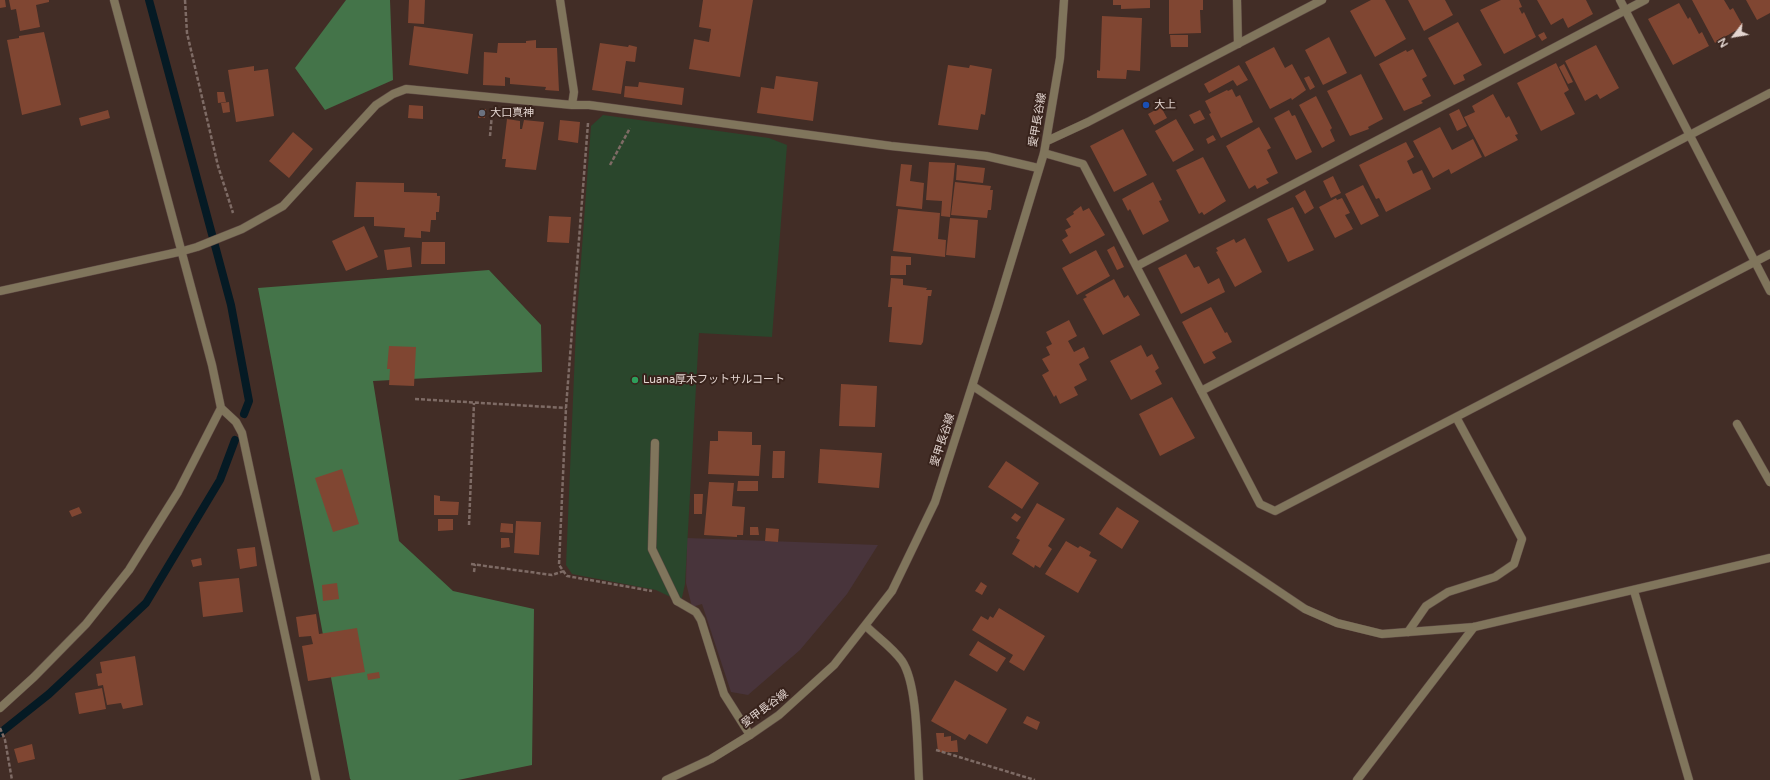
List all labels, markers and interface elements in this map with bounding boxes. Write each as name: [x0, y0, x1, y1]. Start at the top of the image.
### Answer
north arrow: [1714, 16, 1754, 56]
text: N: [1715, 35, 1731, 50]
street label: 愛甲長谷線: [1027, 92, 1049, 148]
place label: 大上: [1154, 98, 1176, 112]
marker: 大上: [1141, 100, 1151, 110]
place label: 大口真神: [490, 106, 534, 120]
marker: 大口真神: [477, 108, 487, 118]
place label: Luana厚木フットサルコート: [643, 373, 785, 387]
marker: Luana厚木フットサルコート: [630, 375, 640, 385]
street label: 愛甲長谷線: [928, 412, 958, 468]
street label: 愛甲長谷線: [739, 687, 791, 731]

